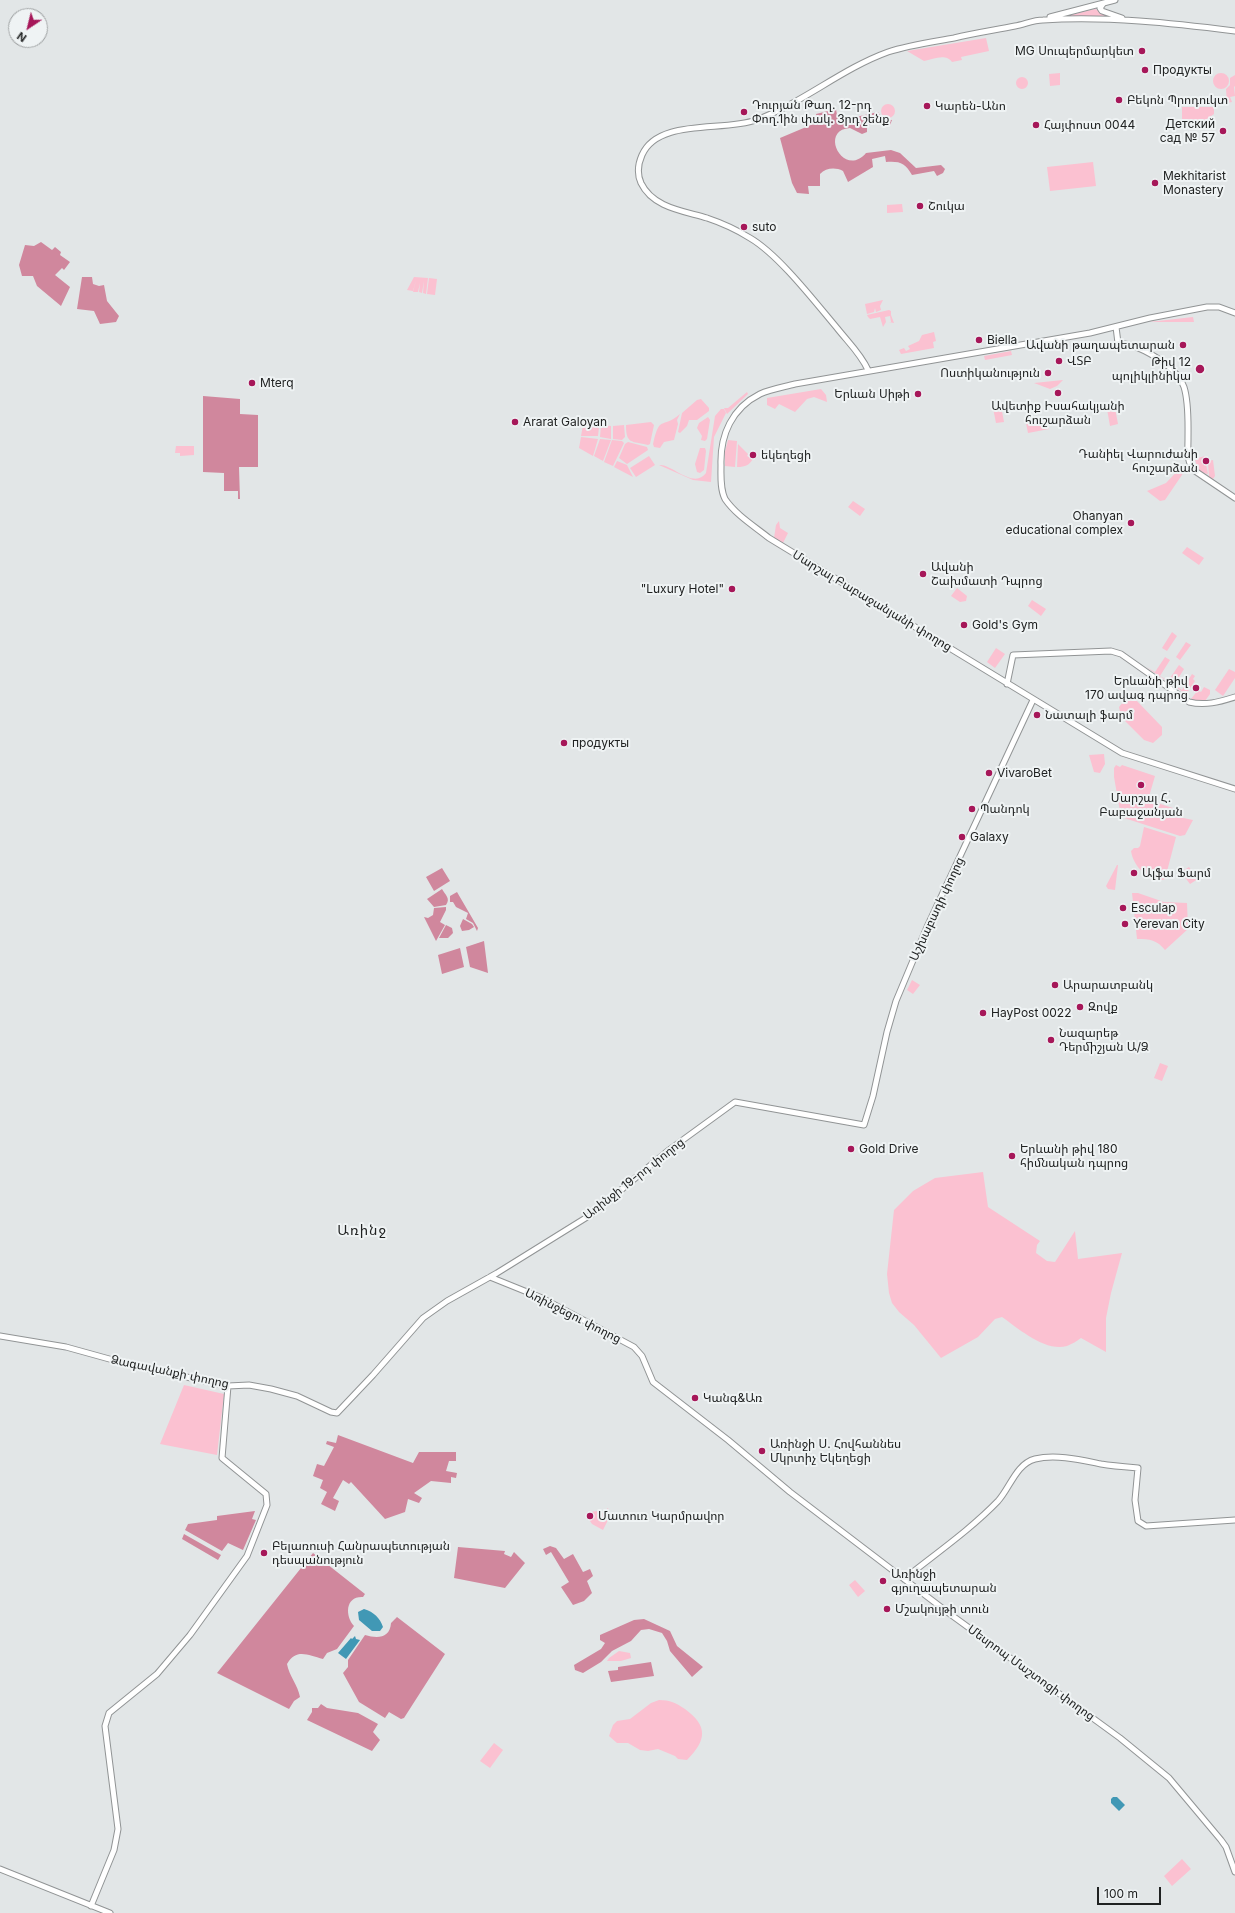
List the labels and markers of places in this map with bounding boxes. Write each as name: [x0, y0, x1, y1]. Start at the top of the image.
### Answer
place label: MG Սուպերմարկետ: [1015, 44, 1134, 58]
marker: MG Սուպերմարկետ: [1137, 46, 1147, 56]
place label: Продукты: [1153, 63, 1212, 77]
marker: Продукты: [1140, 65, 1150, 75]
place label: Բեկոն Պրոդուկտ: [1127, 93, 1228, 107]
marker: Բեկոն Պրոդուկտ: [1114, 95, 1124, 105]
place label: Դուրյան Թաղ. 12-րդ Փող.1ին փակ․ 3րդ շենք: [752, 98, 889, 126]
place label: Կարեն-Անո: [935, 99, 1006, 113]
marker: Կարեն-Անո: [922, 101, 932, 111]
marker: Դուրյան Թաղ. 12-րդ Փող.1ին փակ․ 3րդ շենք: [739, 107, 749, 117]
place label: Детский сад № 57: [1160, 117, 1215, 145]
place label: Հայփոստ 0044: [1044, 118, 1135, 132]
marker: Հայփոստ 0044: [1031, 120, 1041, 130]
marker: Детский сад № 57: [1218, 126, 1228, 136]
place label: Mekhitarist Monastery: [1163, 169, 1226, 197]
marker: Mekhitarist Monastery: [1150, 178, 1160, 188]
place label: Շուկա: [928, 199, 965, 213]
marker: Շուկա: [915, 201, 925, 211]
place label: suto: [752, 220, 776, 234]
marker: suto: [739, 222, 749, 232]
place label: Biella: [987, 333, 1017, 347]
marker: Biella: [974, 335, 984, 345]
place label: Ավանի թաղապետարան: [1026, 338, 1175, 352]
marker: Ավանի թաղապետարան: [1178, 340, 1188, 350]
place label: ՎՏԲ: [1067, 354, 1092, 368]
place label: Թիվ 12 պոլիկլինիկա: [1112, 355, 1191, 383]
marker: ՎՏԲ: [1054, 356, 1064, 366]
marker: Թիվ 12 պոլիկլինիկա: [1194, 363, 1206, 375]
place label: Ոստիկանություն: [940, 366, 1040, 380]
marker: Ոստիկանություն: [1043, 368, 1053, 378]
place label: Mterq: [260, 376, 293, 390]
marker: Mterq: [247, 378, 257, 388]
place label: Երևան Սիթի: [834, 387, 910, 401]
marker: Ավետիք Իսահակյանի հուշարձան: [1053, 388, 1063, 398]
marker: Երևան Սիթի: [913, 389, 923, 399]
place label: Ավետիք Իսահակյանի հուշարձան: [991, 399, 1125, 427]
place label: Ararat Galoyan: [523, 415, 607, 429]
marker: Ararat Galoyan: [510, 417, 520, 427]
place label: Դանիել Վարուժանի հուշարձան: [1079, 447, 1198, 475]
place label: եկեղեցի: [761, 448, 811, 462]
marker: եկեղեցի: [748, 450, 758, 460]
marker: Դանիել Վարուժանի հուշարձան: [1201, 456, 1211, 466]
place label: Ohanyan educational complex: [1006, 509, 1123, 537]
marker: Ohanyan educational complex: [1126, 518, 1136, 528]
place label: Ավանի Շախմատի Դպրոց: [931, 560, 1043, 588]
marker: Ավանի Շախմատի Դպրոց: [918, 569, 928, 579]
place label: "Luxury Hotel": [641, 582, 724, 596]
marker: "Luxury Hotel": [727, 584, 737, 594]
place label: Gold's Gym: [972, 618, 1038, 632]
marker: Gold's Gym: [959, 620, 969, 630]
place label: Երևանի թիվ 170 ավագ դպրոց: [1085, 674, 1188, 702]
marker: Երևանի թիվ 170 ավագ դպրոց: [1191, 683, 1201, 693]
place label: Նատալի ֆարմ: [1045, 708, 1133, 722]
marker: Նատալի ֆարմ: [1032, 710, 1042, 720]
place label: продукты: [572, 736, 629, 750]
marker: продукты: [559, 738, 569, 748]
place label: VivaroBet: [997, 766, 1052, 780]
marker: VivaroBet: [984, 768, 994, 778]
marker: Մարշալ Հ. Բաբաջանյան: [1136, 780, 1146, 790]
place label: Մարշալ Հ. Բաբաջանյան: [1099, 791, 1183, 819]
place label: Պանդոկ: [980, 802, 1030, 816]
marker: Պանդոկ: [967, 804, 977, 814]
place label: Galaxy: [970, 830, 1009, 844]
marker: Galaxy: [957, 832, 967, 842]
place label: Ալֆա Ֆարմ: [1142, 866, 1211, 880]
marker: Ալֆա Ֆարմ: [1129, 868, 1139, 878]
place label: Esculap: [1131, 901, 1175, 915]
marker: Esculap: [1118, 903, 1128, 913]
place label: Yerevan City: [1133, 917, 1205, 931]
marker: Yerevan City: [1120, 919, 1130, 929]
place label: Արարատբանկ: [1063, 978, 1153, 992]
marker: Արարատբանկ: [1050, 980, 1060, 990]
place label: Զովք: [1088, 1000, 1118, 1014]
marker: Զովք: [1075, 1002, 1085, 1012]
place label: HayPost 0022: [991, 1006, 1071, 1020]
marker: HayPost 0022: [978, 1008, 988, 1018]
place label: Նազարեթ Դերմիշյան Ա/Ձ: [1059, 1026, 1149, 1054]
marker: Նազարեթ Դերմիշյան Ա/Ձ: [1046, 1035, 1056, 1045]
place label: Gold Drive: [859, 1142, 919, 1156]
place label: Երևանի թիվ 180 հիմնական դպրոց: [1020, 1142, 1128, 1170]
marker: Gold Drive: [846, 1144, 856, 1154]
marker: Երևանի թիվ 180 հիմնական դպրոց: [1007, 1151, 1017, 1161]
place label: Կանգ&Առ: [703, 1391, 763, 1405]
marker: Կանգ&Առ: [690, 1393, 700, 1403]
place label: Առինջի Ս. Հովհաննես Մկրտիչ Եկեղեցի: [770, 1437, 901, 1465]
marker: Առինջի Ս. Հովհաննես Մկրտիչ Եկեղեցի: [757, 1446, 767, 1456]
place label: Մատուռ Կարմրավոր: [598, 1509, 725, 1523]
marker: Մատուռ Կարմրավոր: [585, 1511, 595, 1521]
place label: Բելառուսի Հանրապետության դեսպանություն: [272, 1539, 450, 1567]
marker: Բելառուսի Հանրապետության դեսպանություն: [259, 1548, 269, 1558]
place label: Առինջի գյուղապետարան: [891, 1567, 997, 1595]
marker: Առինջի գյուղապետարան: [878, 1576, 888, 1586]
place label: Մշակույթի տուն: [895, 1602, 989, 1616]
marker: Մշակույթի տուն: [882, 1604, 892, 1614]

